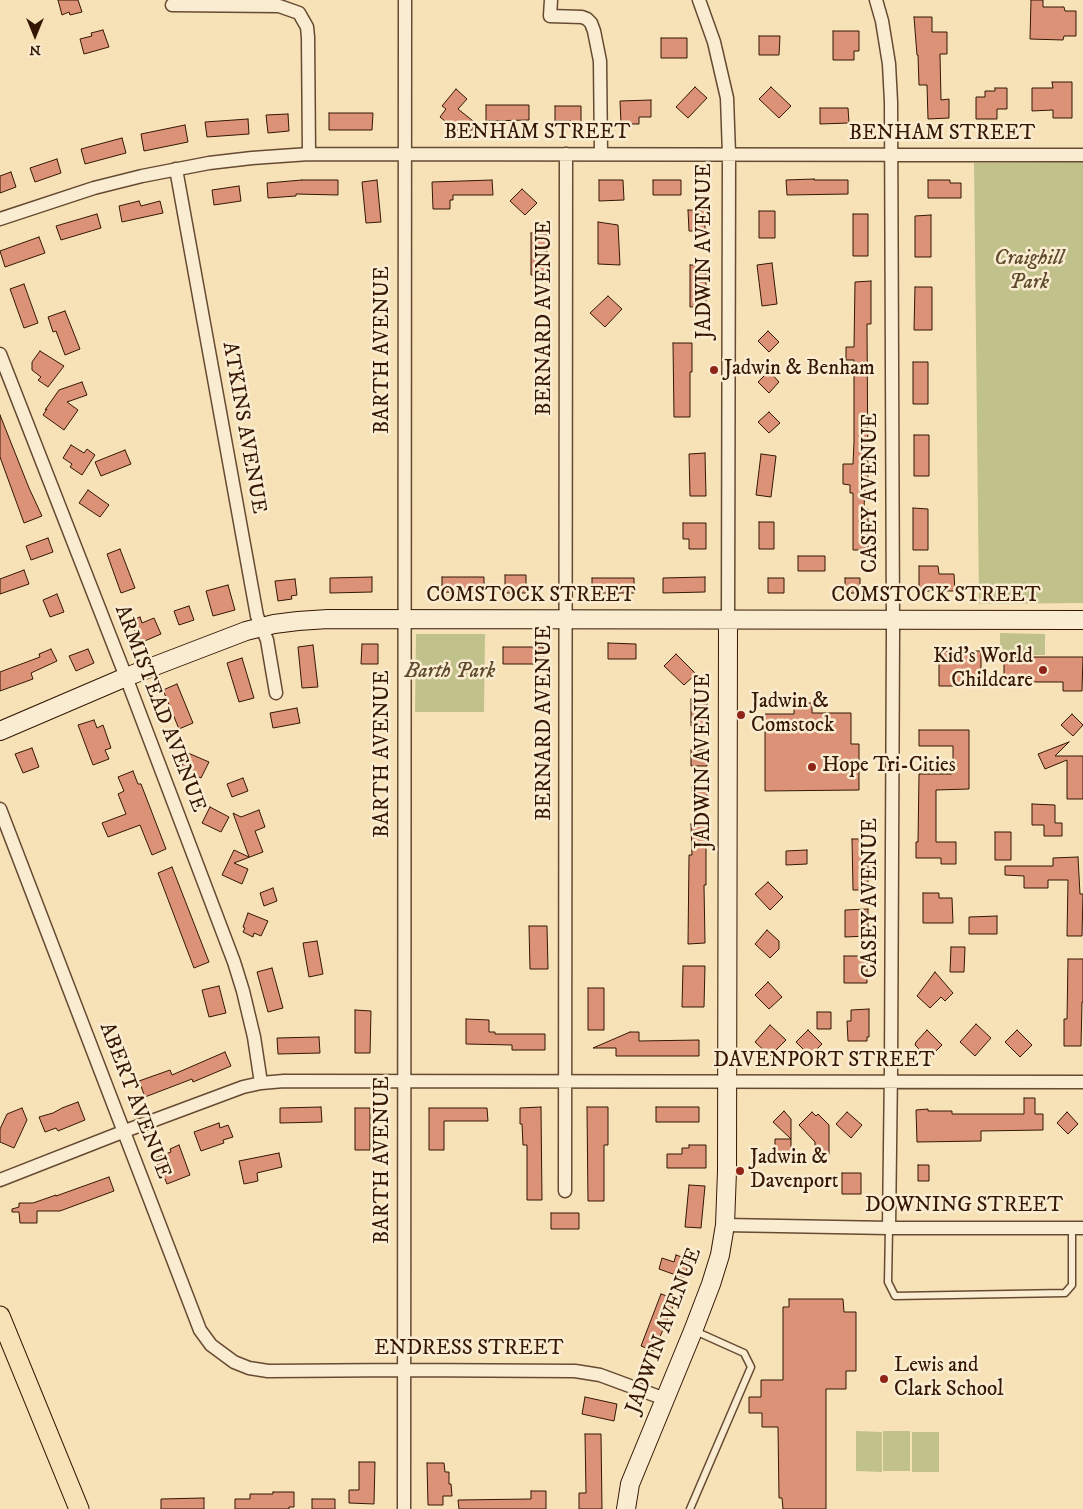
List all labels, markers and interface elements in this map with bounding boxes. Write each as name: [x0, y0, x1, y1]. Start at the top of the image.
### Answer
north arrow: [10, 10, 60, 60]
text: N: [29, 41, 41, 59]
street label: BENHAM STREET: [444, 121, 630, 147]
street label: BENHAM STREET: [849, 122, 1035, 148]
street label: JADWIN AVENUE: [693, 163, 719, 339]
street label: BERNARD AVENUE: [533, 220, 559, 416]
park label: Craighill Park: [994, 247, 1064, 297]
street label: BARTH AVENUE: [371, 266, 397, 434]
street label: ATKINS AVENUE: [215, 340, 271, 516]
place label: Jadwin & Benham: [724, 357, 875, 383]
marker: Jadwin & Benham: [708, 364, 720, 376]
street label: CASEY AVENUE: [859, 413, 885, 573]
street label: COMSTOCK STREET: [426, 584, 636, 610]
street label: COMSTOCK STREET: [831, 584, 1041, 610]
street label: ARMISTEAD AVENUE: [108, 602, 210, 816]
street label: BERNARD AVENUE: [533, 625, 559, 821]
place label: Kid's World Childcare: [933, 645, 1033, 695]
park label: Barth Park: [405, 660, 495, 686]
marker: Kid's World Childcare: [1037, 664, 1049, 676]
street label: BARTH AVENUE: [371, 670, 397, 838]
street label: JADWIN AVENUE: [692, 673, 718, 849]
place label: Jadwin & Comstock: [751, 690, 834, 740]
marker: Jadwin & Comstock: [735, 709, 747, 721]
place label: Hope Tri-Cities: [822, 754, 956, 780]
marker: Hope Tri-Cities: [806, 761, 818, 773]
street label: CASEY AVENUE: [859, 818, 885, 978]
street label: ABERT AVENUE: [93, 1019, 175, 1183]
street label: DAVENPORT STREET: [713, 1049, 935, 1075]
street label: BARTH AVENUE: [371, 1076, 397, 1244]
place label: Jadwin & Davenport: [750, 1146, 839, 1196]
marker: Jadwin & Davenport: [734, 1165, 746, 1177]
street label: DOWNING STREET: [865, 1194, 1063, 1220]
street label: JADWIN AVENUE: [622, 1244, 708, 1418]
street label: ENDRESS STREET: [374, 1337, 564, 1363]
place label: Lewis and Clark School: [894, 1354, 1003, 1404]
marker: Lewis and Clark School: [878, 1373, 890, 1385]

